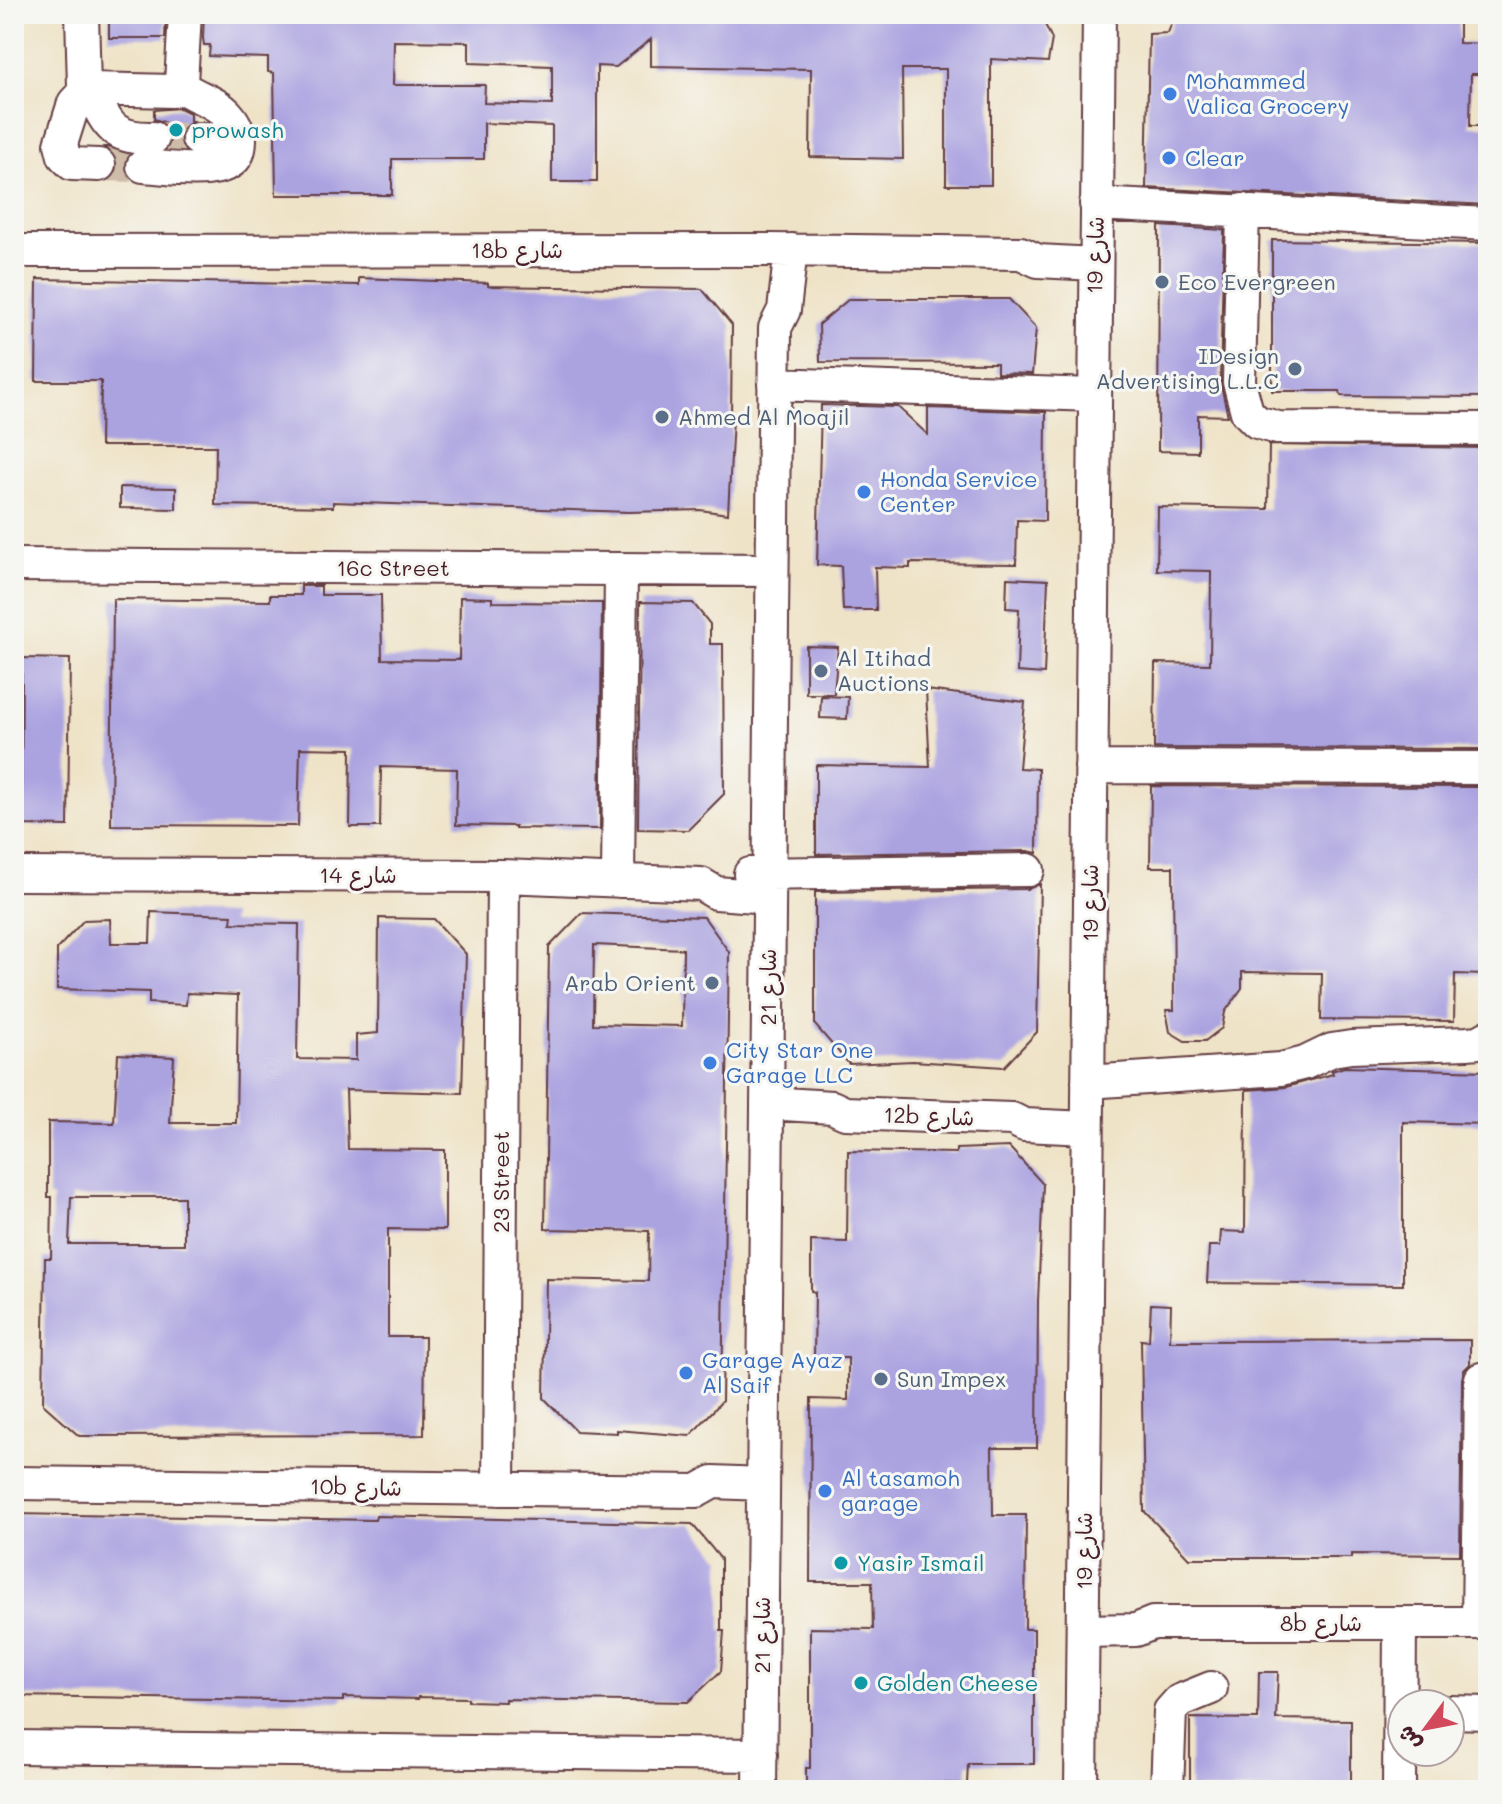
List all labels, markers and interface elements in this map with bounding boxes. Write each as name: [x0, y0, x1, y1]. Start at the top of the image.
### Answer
place label: Mohammed Valica Grocery: [1186, 66, 1349, 120]
marker: Mohammed Valica Grocery: [1161, 85, 1179, 103]
place label: prowash: [192, 115, 284, 144]
marker: prowash: [167, 121, 185, 139]
place label: Clear: [1185, 143, 1245, 172]
marker: Clear: [1160, 149, 1178, 167]
street label: شارع 19: [1079, 216, 1112, 294]
street label: 18b شارع: [471, 235, 563, 266]
place label: Eco Evergreen: [1178, 267, 1336, 296]
marker: Eco Evergreen: [1153, 273, 1171, 291]
place label: IDesign Advertising L.L.C: [1096, 341, 1279, 395]
marker: IDesign Advertising L.L.C: [1286, 360, 1304, 378]
place label: Ahmed Al Moajil: [678, 402, 850, 431]
marker: Ahmed Al Moajil: [653, 408, 671, 426]
place label: Honda Service Center: [880, 464, 1038, 518]
marker: Honda Service Center: [855, 483, 873, 501]
street label: 16c Street: [336, 553, 450, 582]
place label: Al Itihad Auctions: [837, 643, 931, 697]
marker: Al Itihad Auctions: [812, 662, 830, 680]
street label: شارع 14: [319, 860, 397, 891]
street label: شارع 19: [1075, 864, 1106, 942]
street label: شارع 21: [753, 949, 784, 1025]
place label: Arab Orient: [564, 968, 696, 997]
marker: Arab Orient: [703, 974, 721, 992]
place label: City Star One Garage LLC: [726, 1035, 874, 1089]
marker: City Star One Garage LLC: [701, 1054, 719, 1072]
street label: 12b شارع: [883, 1099, 975, 1134]
street label: 23 Street: [486, 1131, 515, 1233]
place label: Garage Ayaz Al Saif: [702, 1345, 843, 1399]
marker: Garage Ayaz Al Saif: [677, 1364, 695, 1382]
place label: Sun Impex: [897, 1364, 1006, 1393]
marker: Sun Impex: [872, 1370, 890, 1388]
place label: Al tasamoh garage: [841, 1463, 960, 1517]
street label: 10b شارع: [310, 1471, 402, 1504]
marker: Al tasamoh garage: [816, 1482, 834, 1500]
street label: شارع 19: [1069, 1512, 1100, 1590]
place label: Yasir Ismail: [857, 1548, 984, 1577]
marker: Yasir Ismail: [832, 1554, 850, 1572]
street label: شارع 21: [747, 1597, 778, 1673]
street label: 8b شارع: [1280, 1608, 1362, 1639]
place label: Golden Cheese: [877, 1668, 1038, 1697]
marker: Golden Cheese: [852, 1674, 870, 1692]
north arrow: [1386, 1688, 1466, 1768]
text: ش: [1390, 1721, 1427, 1757]

